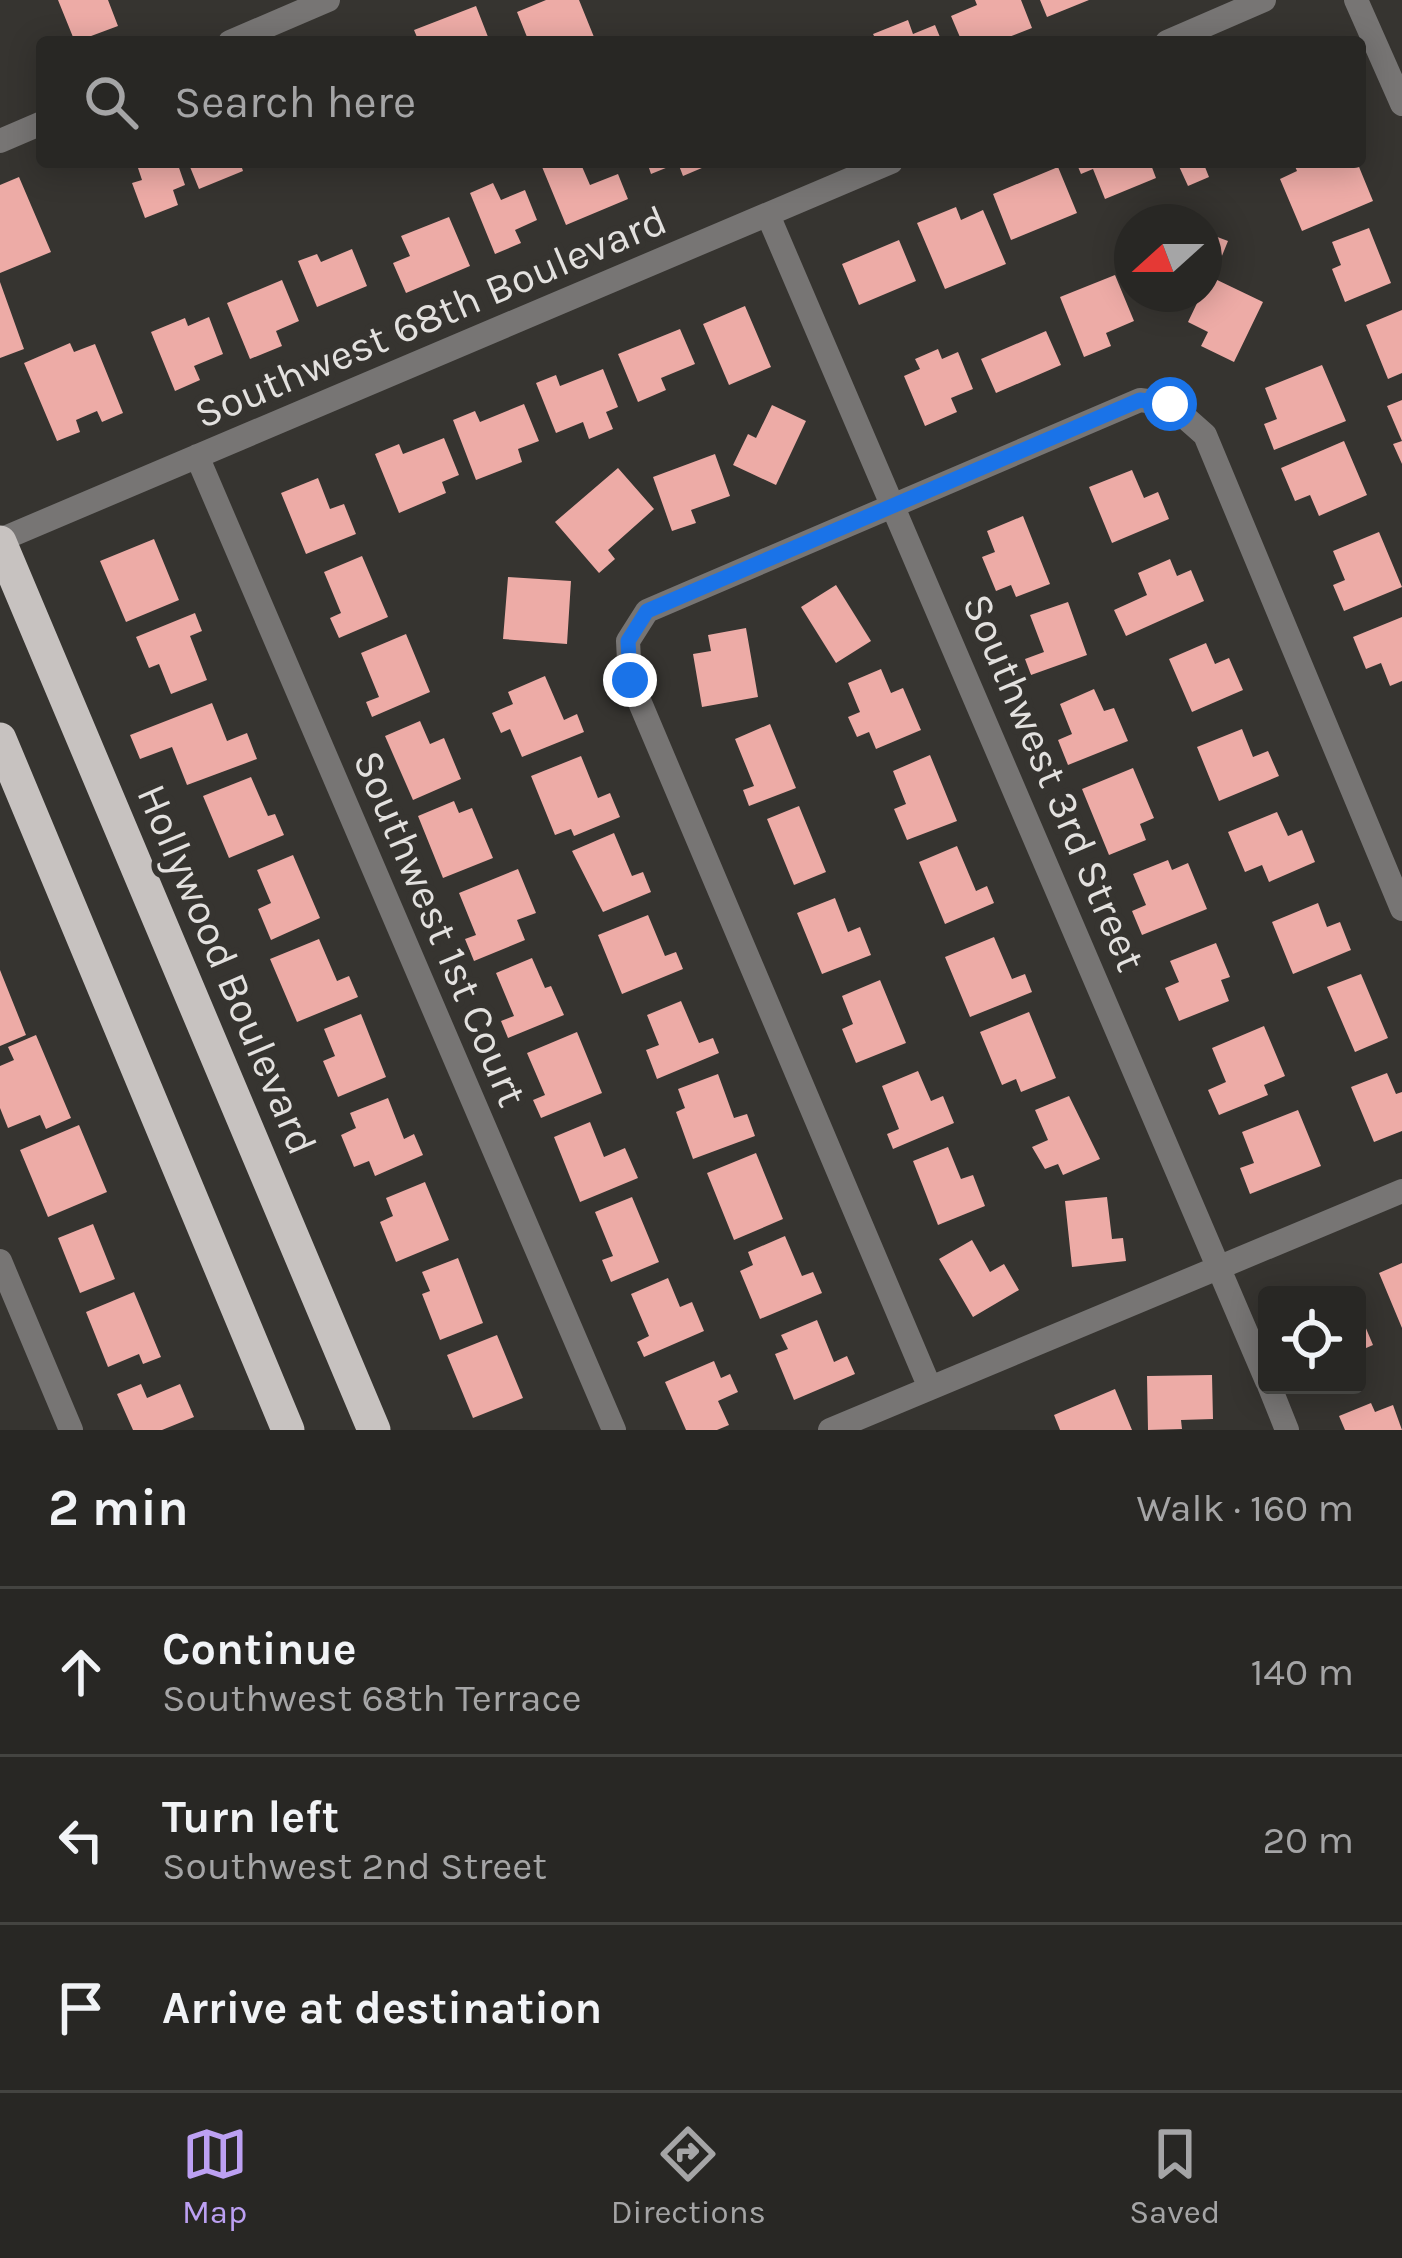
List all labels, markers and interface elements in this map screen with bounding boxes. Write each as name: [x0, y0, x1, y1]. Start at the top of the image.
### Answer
search box: [36, 36, 1366, 168]
icon: search: [78, 69, 144, 135]
text: Search here: [174, 76, 416, 128]
street label: Southwest 68th Boulevard: [187, 195, 674, 439]
north arrow: [1114, 204, 1222, 312]
route start: [1143, 377, 1197, 431]
street label: Southwest 3rd Street: [952, 586, 1156, 979]
route end: [603, 653, 657, 707]
street label: Southwest 1st Court: [343, 743, 538, 1114]
street label: Hollywood Boulevard: [126, 777, 328, 1162]
map controls: [1258, 1286, 1366, 1394]
button: locate: [1258, 1286, 1366, 1394]
text: 2 min: [48, 1478, 189, 1538]
text: Walk · 160 m: [1136, 1485, 1354, 1531]
text: Continue: [162, 1623, 357, 1675]
icon: ahead: [48, 1639, 114, 1705]
text: 140 m: [1250, 1649, 1354, 1695]
text: Southwest 68th Terrace: [162, 1675, 582, 1721]
text: Turn left: [162, 1791, 339, 1843]
icon: left: [48, 1807, 114, 1873]
text: 20 m: [1263, 1817, 1354, 1863]
text: Southwest 2nd Street: [162, 1843, 547, 1889]
icon: arrive: [48, 1975, 114, 2041]
text: Arrive at destination: [162, 1982, 602, 2034]
tab: Map: [182, 2121, 248, 2231]
tab: Directions: [611, 2121, 766, 2231]
tab: Saved: [1129, 2121, 1220, 2231]

